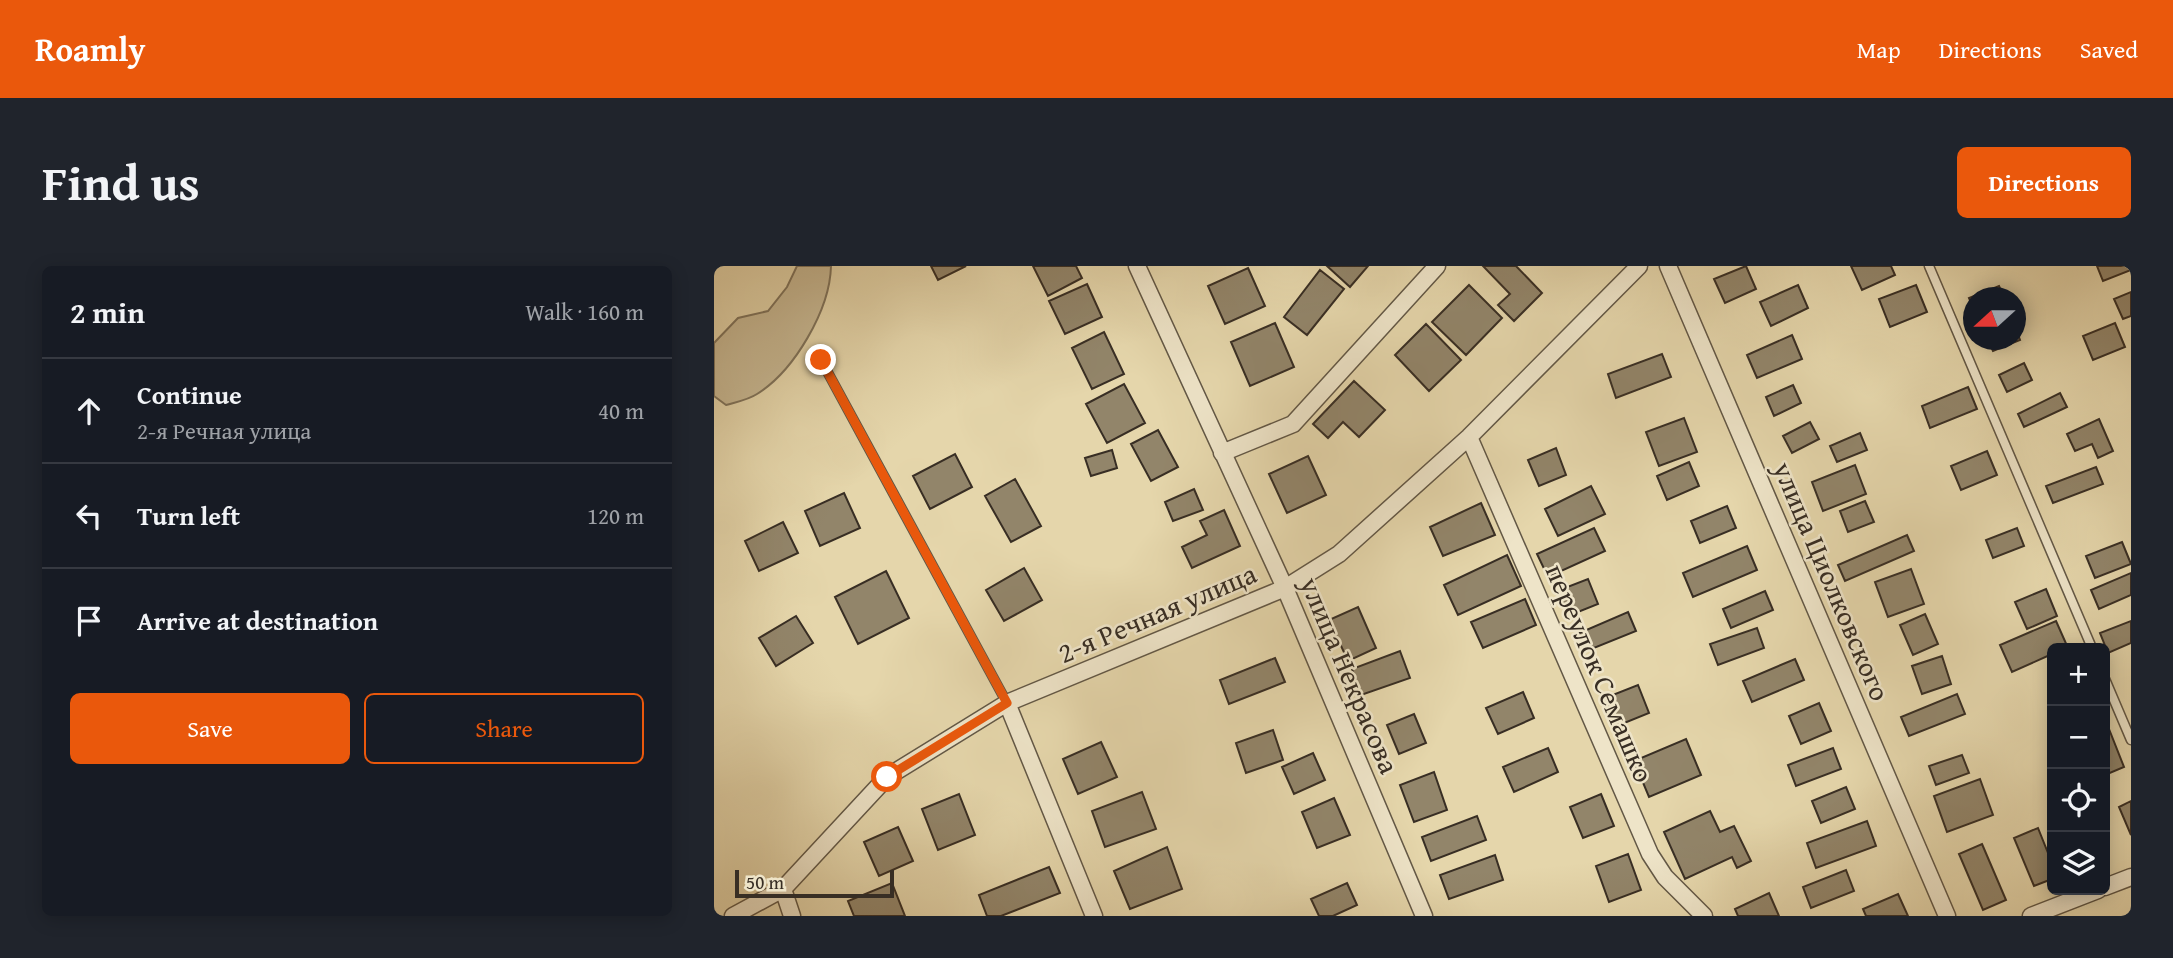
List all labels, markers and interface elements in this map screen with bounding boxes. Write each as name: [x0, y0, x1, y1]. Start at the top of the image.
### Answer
text: Roamly: [35, 25, 145, 73]
text: Map: [1857, 32, 1901, 67]
text: Directions: [1939, 32, 2042, 67]
text: Saved: [2080, 32, 2138, 67]
text: Find us: [42, 146, 200, 218]
button: Directions: [1957, 147, 2131, 218]
north arrow: [1963, 287, 2026, 350]
text: 2 min: [70, 290, 145, 334]
text: Walk · 160 m: [525, 295, 644, 328]
route end: [805, 344, 836, 375]
text: Continue: [137, 375, 242, 414]
icon: ahead: [70, 392, 108, 430]
text: 40 m: [598, 394, 644, 427]
text: 2-я Речная улица: [137, 414, 311, 447]
street label: улица Циолковского: [1763, 454, 1901, 707]
text: Turn left: [137, 496, 240, 535]
icon: left: [70, 497, 108, 535]
text: 120 m: [587, 499, 644, 532]
street label: 2-я Речная улица: [1051, 552, 1263, 673]
street label: переулок Семашко: [1536, 557, 1665, 788]
street label: улица Некрасова: [1290, 569, 1411, 780]
text: Arrive at destination: [137, 601, 378, 640]
icon: arrive: [70, 602, 108, 640]
map controls: [2047, 643, 2110, 895]
button: +: [2047, 643, 2110, 706]
button: Save: [70, 693, 350, 764]
button: Share: [364, 693, 644, 764]
button: −: [2047, 706, 2110, 769]
route start: [871, 761, 902, 792]
button: locate: [2047, 769, 2110, 832]
button: layers: [2047, 832, 2110, 895]
scale bar: [735, 867, 894, 899]
text: 50 m: [746, 868, 784, 896]

